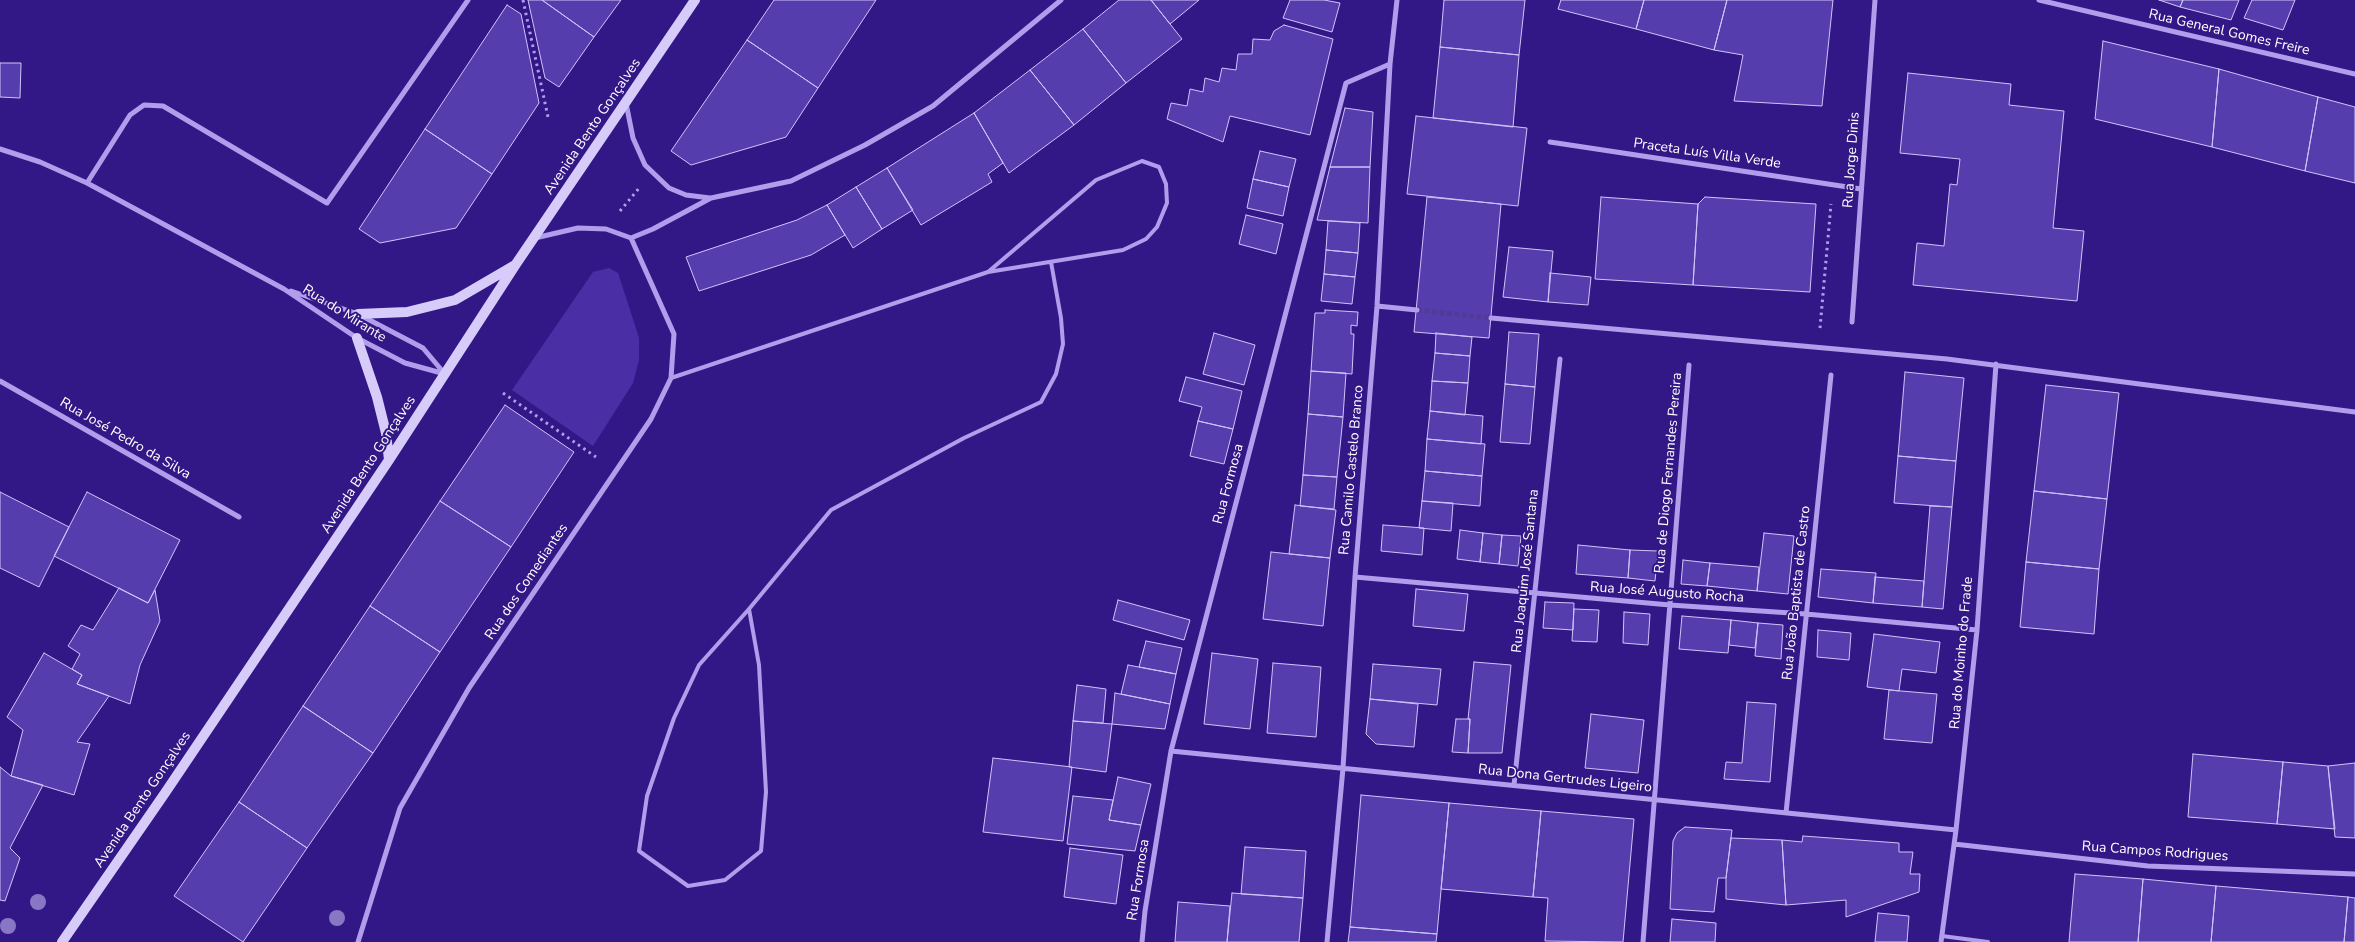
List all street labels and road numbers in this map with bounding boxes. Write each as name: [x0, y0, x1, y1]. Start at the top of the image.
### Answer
street label: Rua General Gomes Freire: [2147, 6, 2311, 60]
street label: Avenida Bento Gonçalves: [541, 56, 645, 198]
street label: Rua Jorge Dinis: [1840, 111, 1864, 209]
street label: Praceta Luís Villa Verde: [1632, 135, 1782, 173]
street label: Rua do Mirante: [299, 282, 389, 346]
street label: Rua de Diogo Fernandes Pereira: [1652, 372, 1686, 574]
street label: Rua Camilo Castelo Branco: [1336, 384, 1368, 556]
street label: Avenida Bento Gonçalves: [318, 393, 420, 537]
street label: Rua José Pedro da Silva: [57, 395, 193, 483]
street label: Rua Formosa: [1210, 442, 1248, 526]
street label: Rua Joaquim José Santana: [1509, 488, 1543, 654]
street label: Rua João Baptista de Castro: [1779, 505, 1815, 681]
street label: Rua dos Comediantes: [482, 521, 572, 643]
street label: Rua do Moinho do Frade: [1947, 576, 1977, 730]
street label: Rua José Augusto Rocha: [1590, 579, 1744, 607]
street label: Avenida Bento Gonçalves: [91, 729, 195, 871]
street label: Rua Dona Gertrudes Ligeiro: [1477, 762, 1653, 796]
street label: Rua Formosa: [1124, 838, 1154, 922]
street label: Rua Campos Rodrigues: [2081, 839, 2229, 865]

